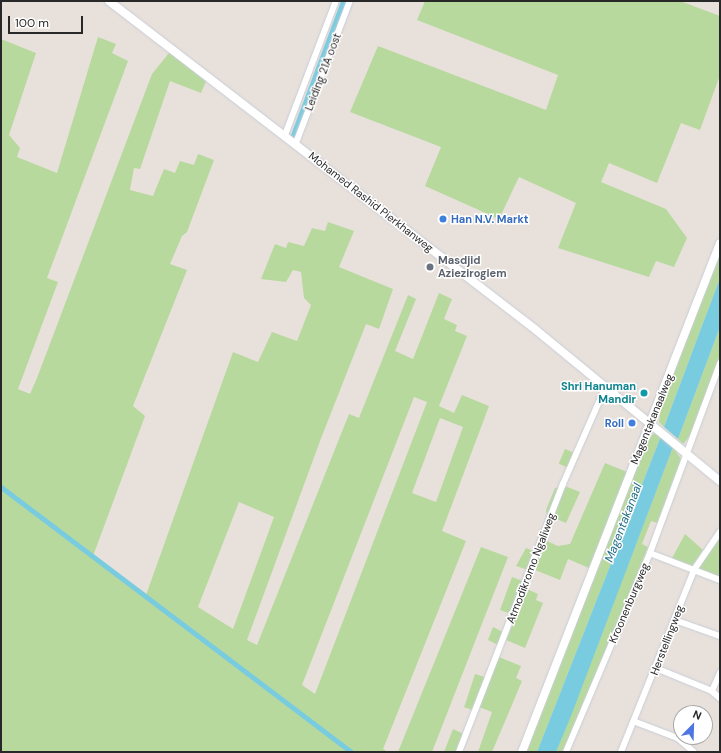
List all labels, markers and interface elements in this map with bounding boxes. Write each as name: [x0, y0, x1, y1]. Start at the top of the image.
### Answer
scale bar: [10, 8, 85, 34]
text: 100 m: [15, 15, 49, 31]
street label: Leiding 21A oost: [302, 31, 344, 113]
street label: Mohamed Rashid Pierkhanweg: [306, 149, 436, 255]
place label: Han N.V. Markt: [451, 212, 529, 226]
marker: Han N.V. Markt: [438, 214, 448, 224]
place label: Masdjid Aziezirogiem: [438, 254, 507, 280]
marker: Masdjid Aziezirogiem: [425, 262, 435, 272]
street label: Magentakanaalweg: [628, 372, 676, 466]
place label: Shri Hanuman Mandir: [561, 380, 636, 406]
marker: Shri Hanuman Mandir: [639, 388, 649, 398]
place label: Roll: [605, 416, 624, 430]
marker: Roll: [627, 418, 637, 428]
water label: Magentakanaal: [602, 481, 646, 565]
street label: Atmodikromo Ngaliweg: [504, 511, 558, 625]
street label: Kroonenburgweg: [606, 561, 652, 645]
street label: Herstellingweg: [648, 603, 686, 677]
north arrow: [673, 705, 713, 745]
text: N: [691, 707, 704, 723]

